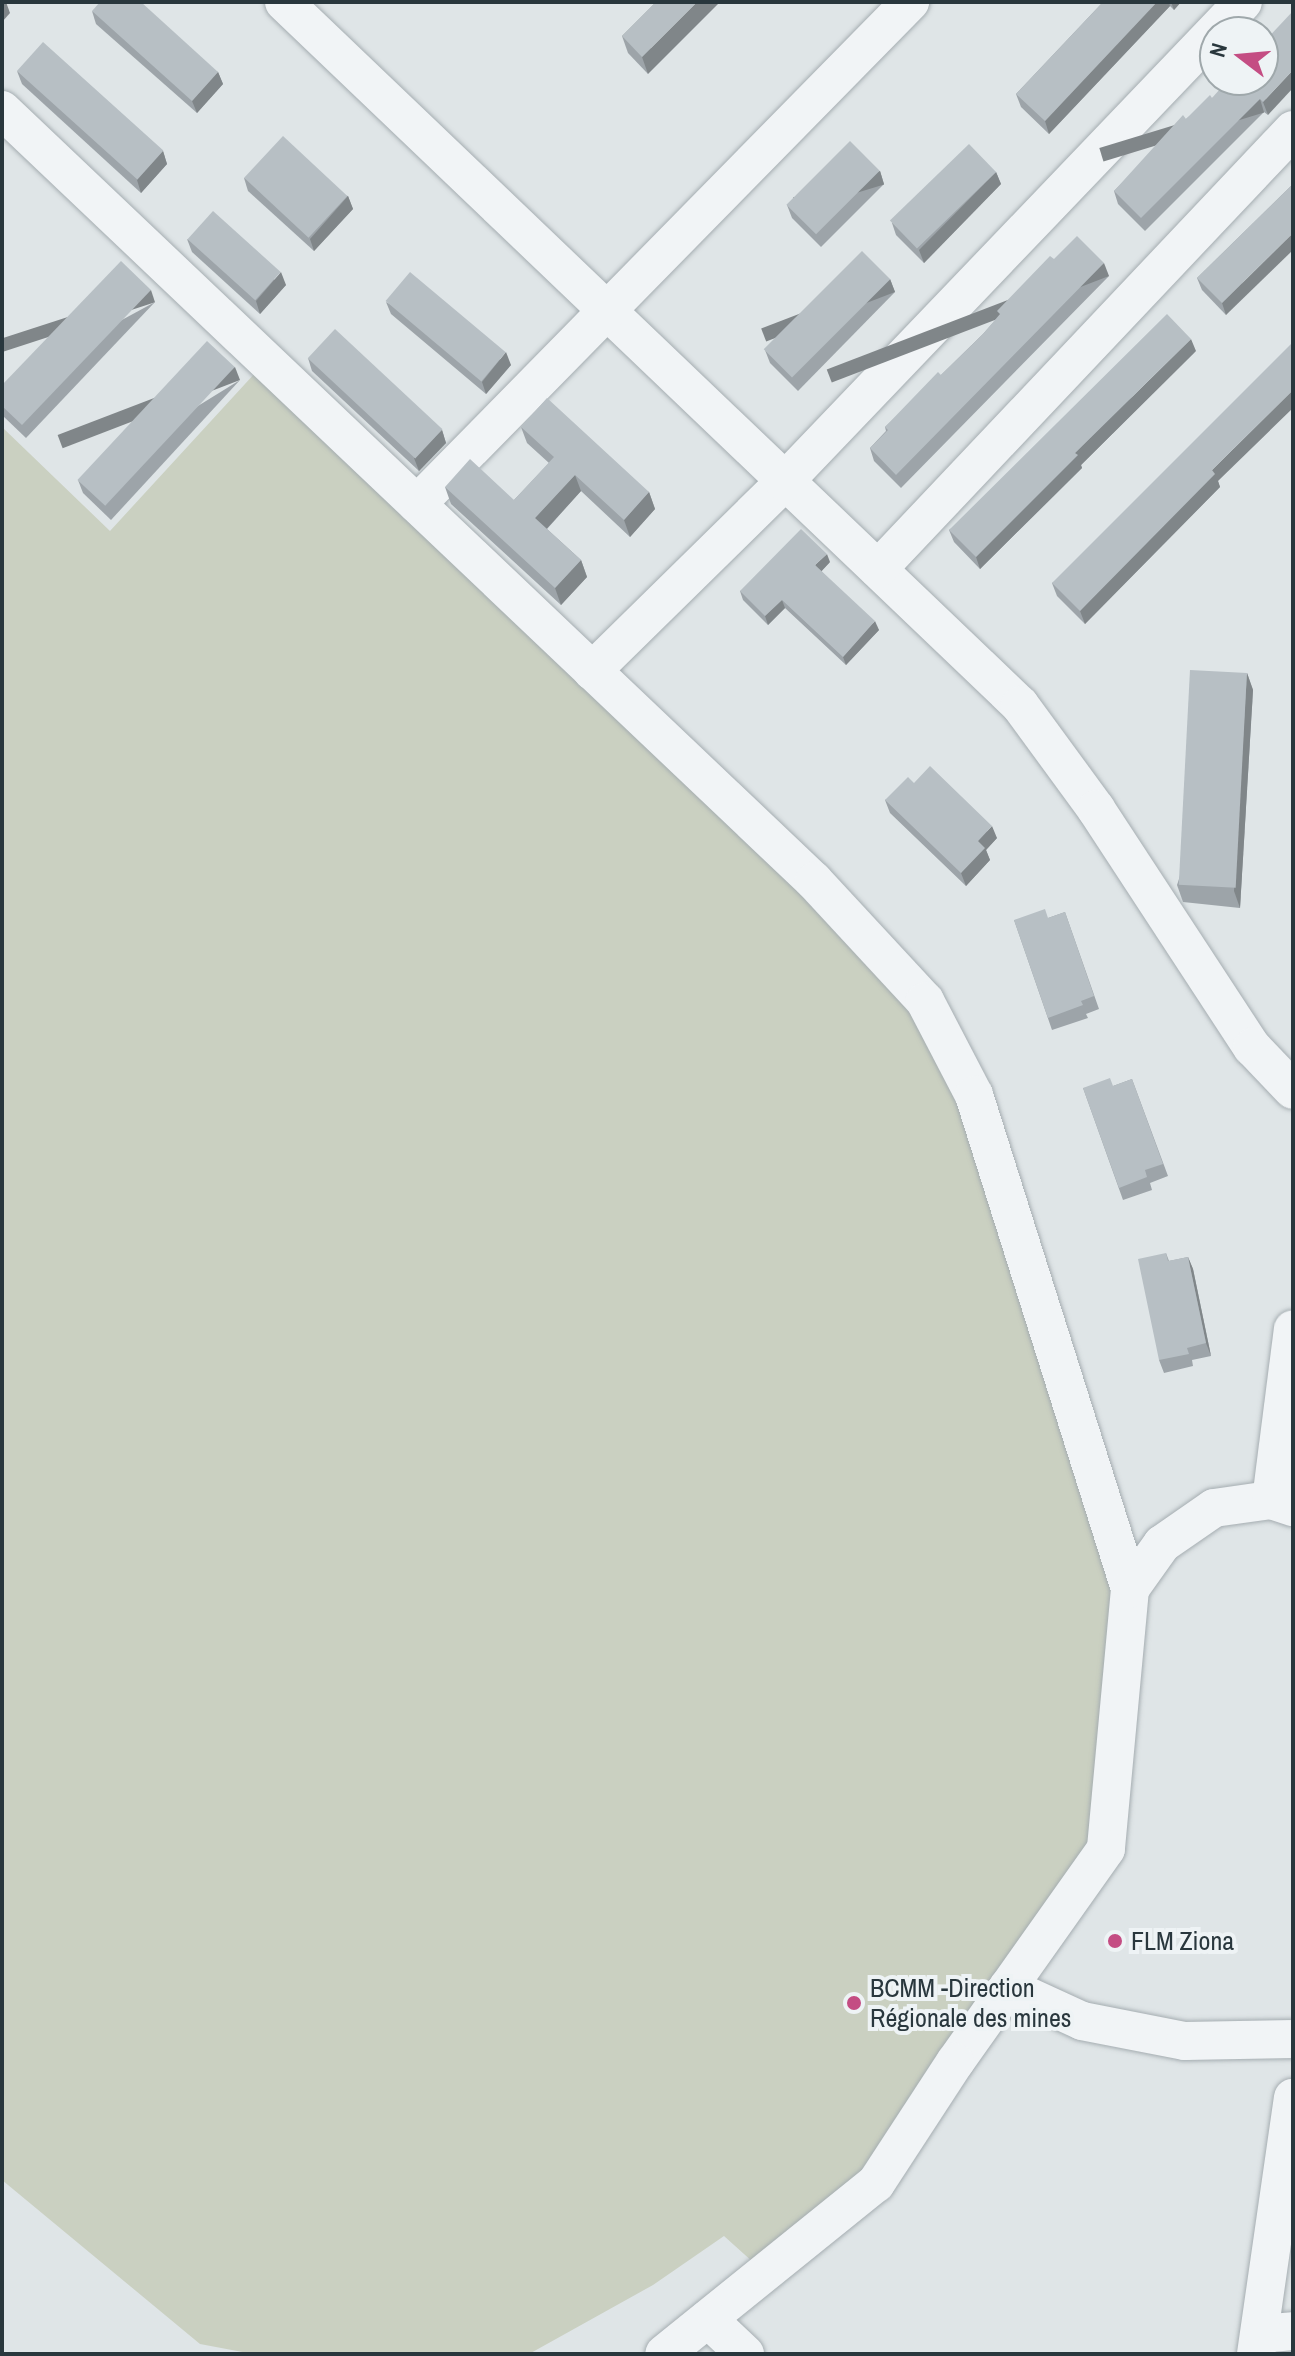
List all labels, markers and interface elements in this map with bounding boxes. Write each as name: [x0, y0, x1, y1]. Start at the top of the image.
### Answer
north arrow: [1199, 16, 1279, 96]
text: N: [1202, 40, 1234, 60]
place label: FLM Ziona: [1131, 1925, 1234, 1957]
marker: FLM Ziona: [1106, 1932, 1124, 1950]
place label: BCMM -Direction Régionale des mines: [870, 1972, 1071, 2034]
marker: BCMM -Direction Régionale des mines: [845, 1994, 863, 2012]

